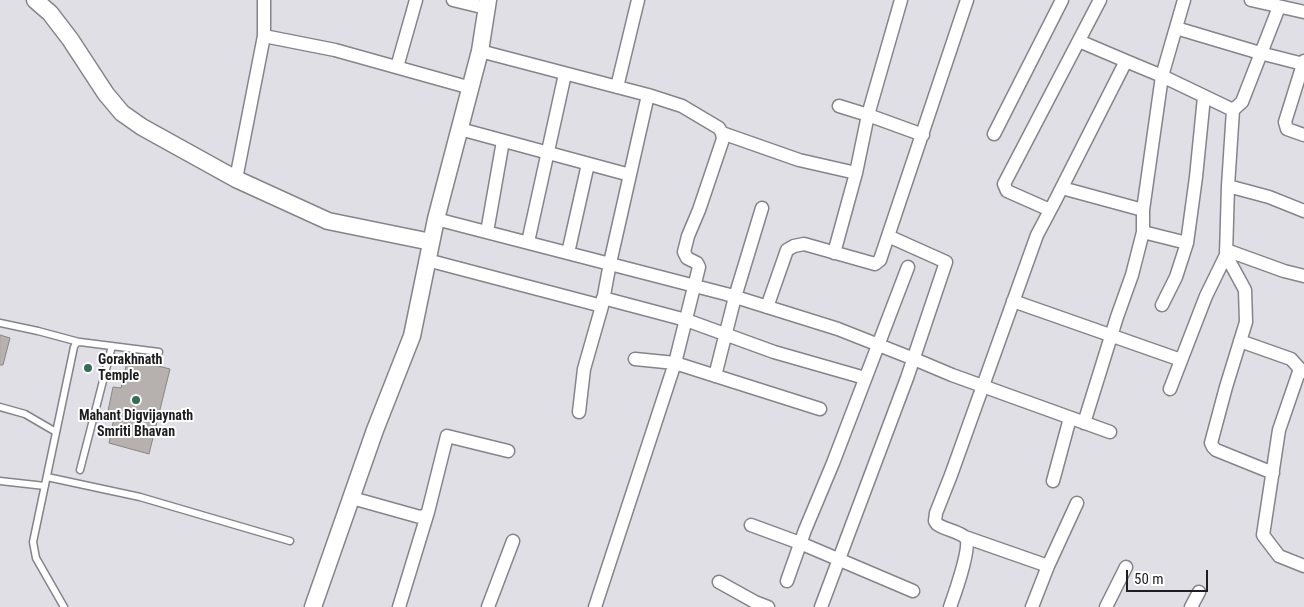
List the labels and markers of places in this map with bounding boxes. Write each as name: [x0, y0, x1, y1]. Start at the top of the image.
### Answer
place label: Gorakhnath Temple: [98, 352, 162, 384]
marker: Gorakhnath Temple: [82, 362, 94, 374]
marker: Mahant Digvijaynath Smriti Bhavan: [130, 394, 142, 406]
place label: Mahant Digvijaynath Smriti Bhavan: [79, 408, 193, 441]

